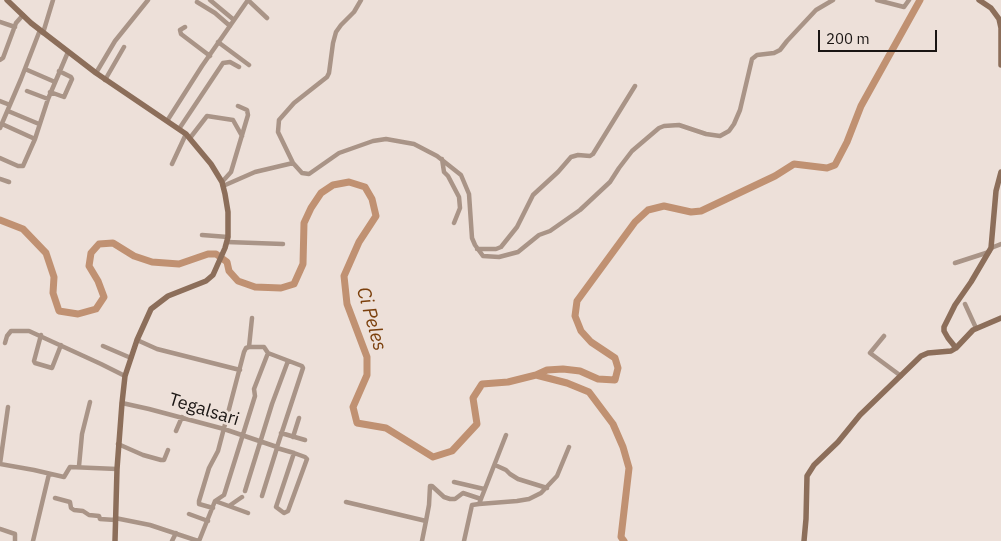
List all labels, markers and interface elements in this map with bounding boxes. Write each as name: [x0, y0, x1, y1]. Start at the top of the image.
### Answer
scale bar: [821, 20, 940, 52]
text: 200 m: [826, 29, 870, 48]
water label: Ci Peles: [351, 285, 391, 353]
street label: Tegalsari: [166, 389, 242, 431]

